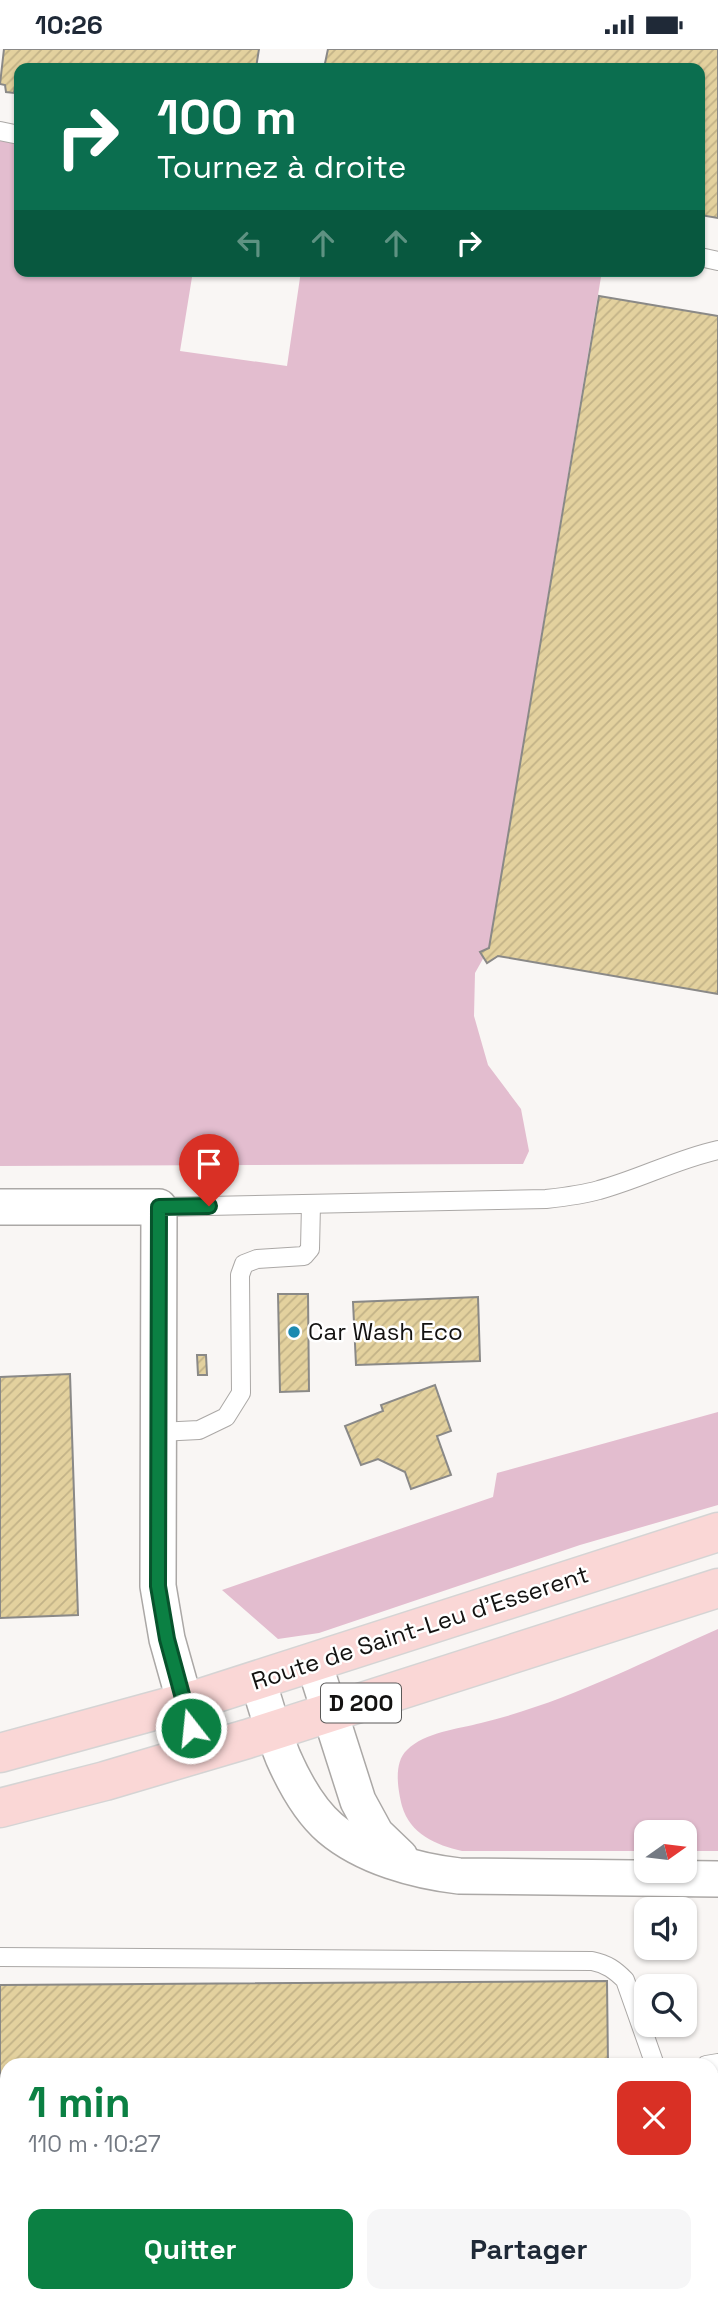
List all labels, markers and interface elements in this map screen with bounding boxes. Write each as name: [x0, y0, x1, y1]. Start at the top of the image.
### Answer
text: 10:26: [35, 8, 103, 42]
text: 100 m: [157, 86, 297, 148]
icon: right: [42, 91, 133, 182]
text: Tournez à droite: [157, 147, 406, 187]
icon: left: [231, 224, 269, 262]
icon: ahead: [304, 224, 342, 262]
icon: ahead: [377, 224, 415, 262]
icon: right: [450, 224, 488, 262]
pin: [179, 1134, 239, 1206]
icon: arrive: [190, 1145, 228, 1183]
place label: Car Wash Eco: [308, 1316, 463, 1347]
marker: Car Wash Eco: [286, 1324, 302, 1340]
street label: Route de Saint-Leu d'Esserent: [247, 1558, 592, 1697]
road number: D 200: [321, 1683, 401, 1723]
position arrow: [154, 1691, 228, 1765]
north arrow: [634, 1820, 696, 1883]
map controls: [634, 1820, 697, 2037]
button: sound: [634, 1897, 697, 1960]
button: search: [634, 1974, 697, 2037]
text: 1 min: [28, 2076, 131, 2129]
button: close: [617, 2081, 691, 2155]
text: 110 m · 10:27: [28, 2129, 161, 2159]
button: Quitter: [28, 2209, 353, 2289]
button: Partager: [367, 2209, 691, 2289]

